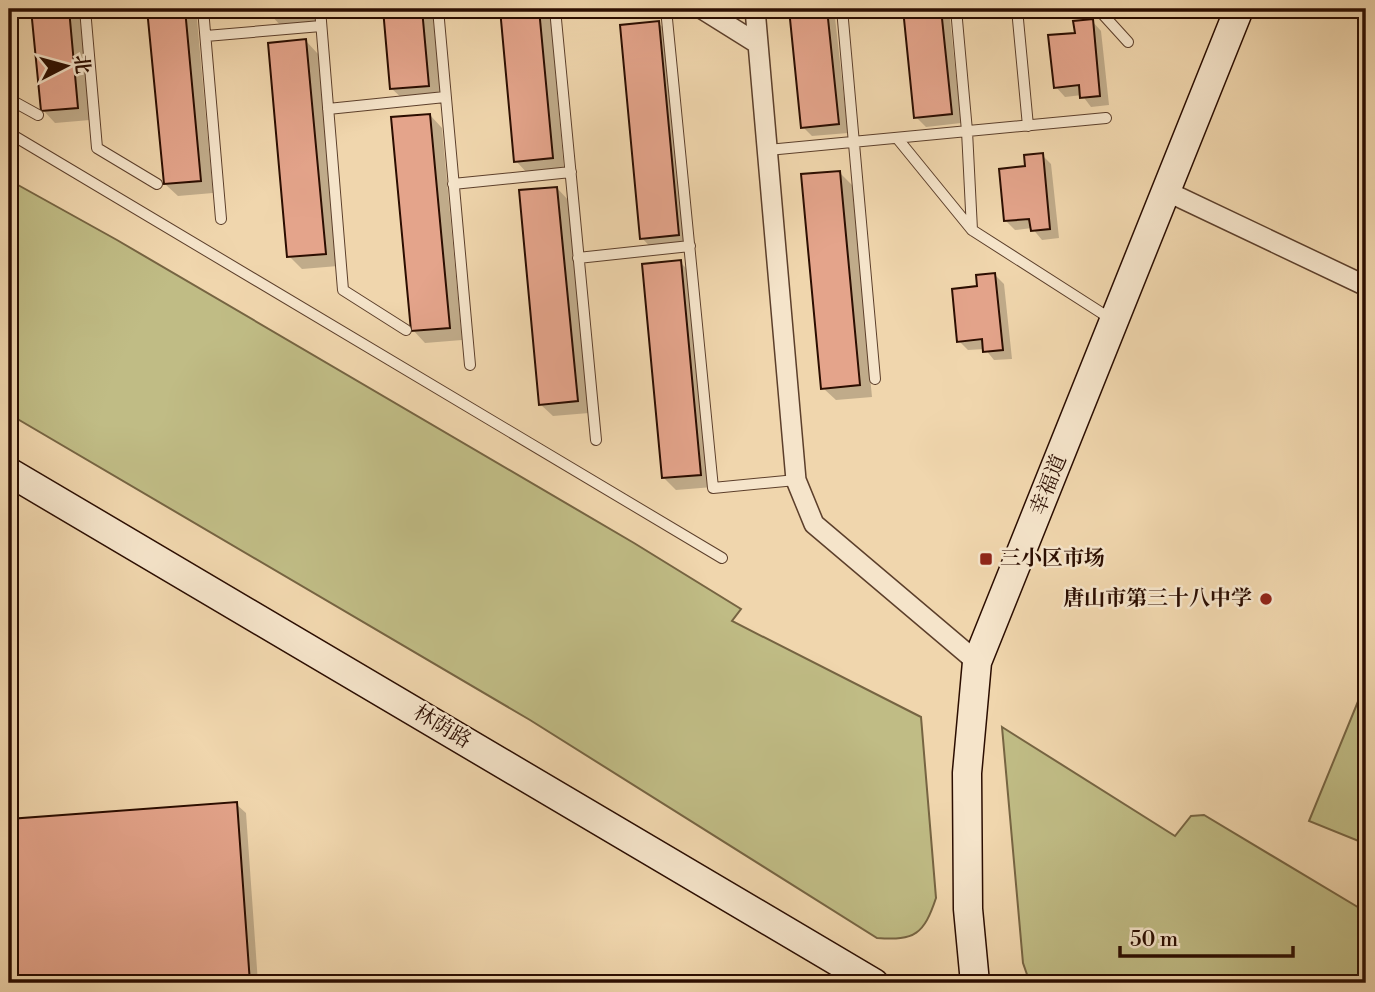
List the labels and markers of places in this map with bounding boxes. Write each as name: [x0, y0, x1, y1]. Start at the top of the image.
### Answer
place label: 三小区市场: [1000, 546, 1105, 572]
marker: 三小区市场: [978, 551, 994, 567]
place label: 唐山市第三十八中学: [1063, 586, 1252, 612]
marker: 唐山市第三十八中学: [1258, 591, 1274, 607]

